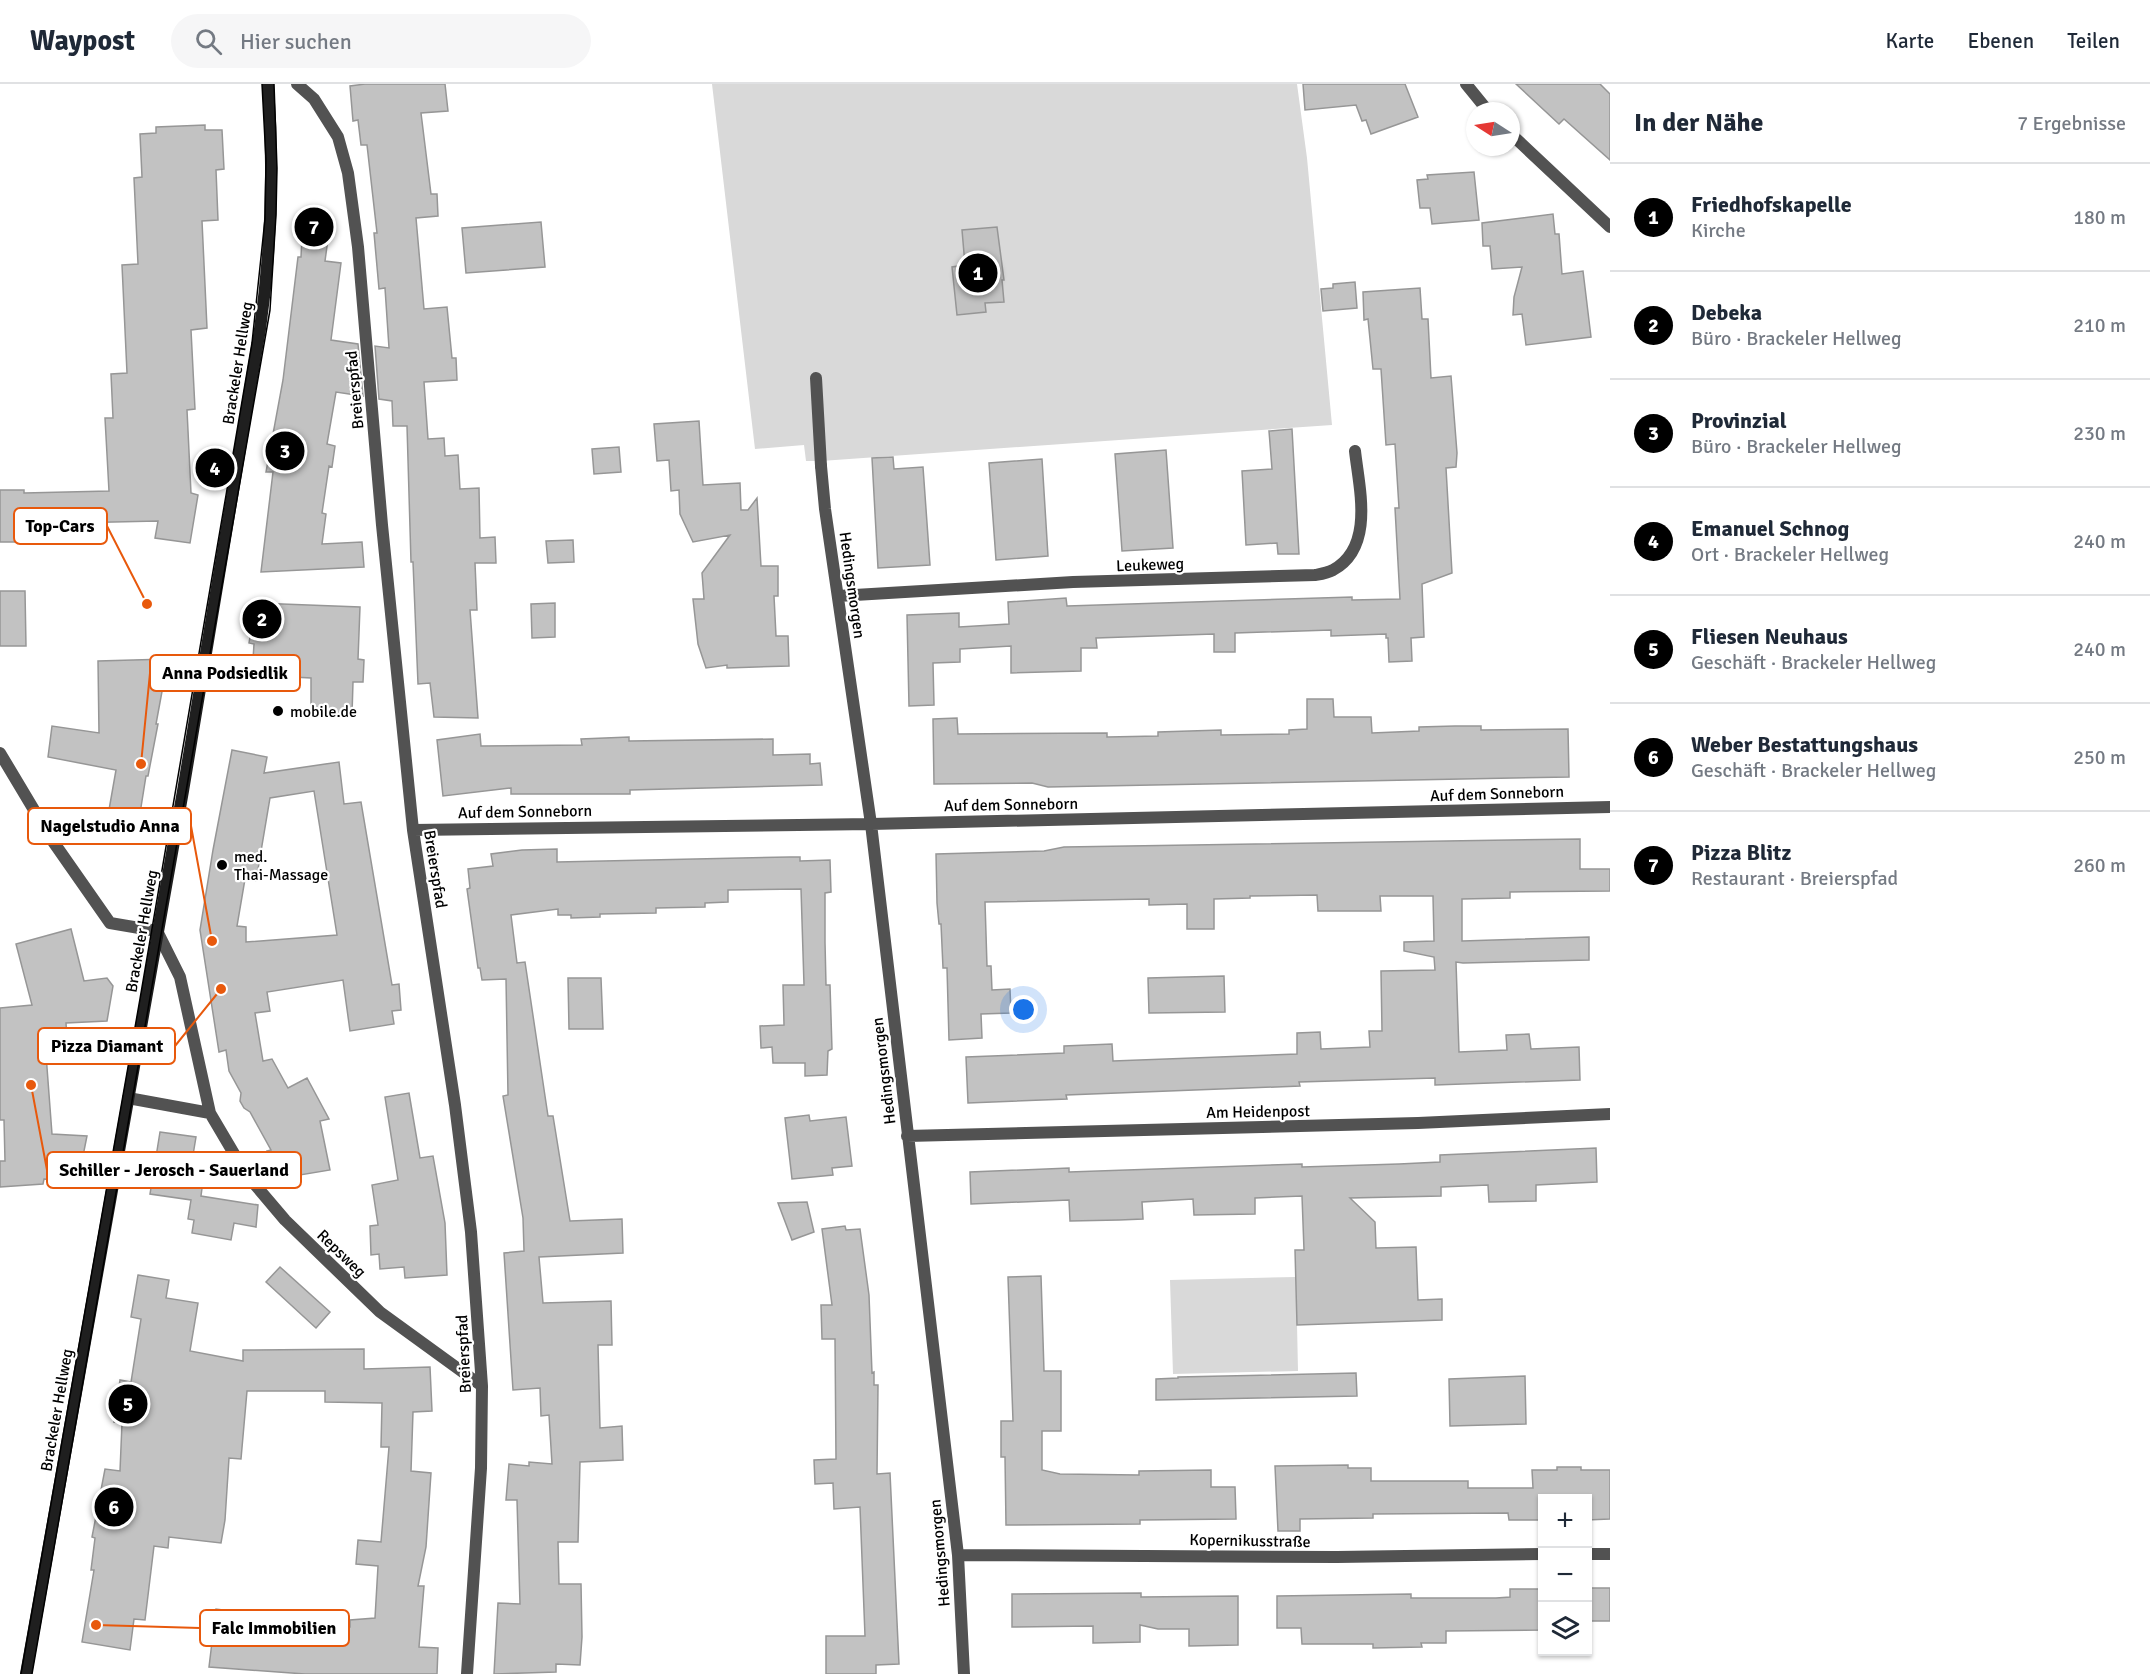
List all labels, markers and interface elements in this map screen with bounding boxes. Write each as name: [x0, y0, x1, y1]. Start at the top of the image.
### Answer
search box: [171, 14, 591, 68]
text: Waypost: [30, 24, 135, 58]
icon: search: [192, 25, 225, 58]
text: Hier suchen: [240, 28, 352, 55]
text: Karte: [1885, 28, 1934, 54]
text: Ebenen: [1967, 28, 2034, 54]
text: Teilen: [2067, 28, 2120, 54]
north arrow: [1466, 102, 1520, 156]
text: In der Nähe: [1634, 107, 1764, 139]
text: 7 Ergebnisse: [2017, 111, 2126, 136]
text: Friedhofskapelle: [1691, 191, 1852, 218]
pin: 7: [294, 204, 334, 250]
text: 1: [1648, 205, 1659, 230]
text: 180 m: [2073, 205, 2126, 230]
text: Kirche: [1691, 218, 1746, 243]
pin: 1: [958, 250, 998, 296]
text: Debeka: [1691, 299, 1762, 326]
street label: Brackeler Hellweg: [218, 300, 258, 426]
text: 2: [1648, 313, 1659, 338]
text: 210 m: [2073, 313, 2126, 338]
text: Büro · Brackeler Hellweg: [1691, 326, 1902, 351]
street label: Breierspfad: [342, 350, 368, 430]
text: Provinzial: [1691, 407, 1787, 434]
text: 3: [1648, 421, 1659, 446]
text: 230 m: [2073, 421, 2126, 446]
pin: 3: [266, 428, 304, 473]
text: Büro · Brackeler Hellweg: [1691, 434, 1902, 459]
pin: 4: [196, 446, 234, 490]
callout: Top-Cars: [14, 508, 107, 544]
text: Top-Cars: [26, 515, 94, 537]
text: Emanuel Schnog: [1691, 515, 1849, 542]
text: 4: [1648, 529, 1659, 554]
text: 240 m: [2073, 529, 2126, 554]
street label: Hedingsmorgen: [835, 530, 869, 640]
text: Ort · Brackeler Hellweg: [1691, 542, 1889, 567]
street label: Leukeweg: [1116, 554, 1184, 576]
pin: 2: [242, 596, 282, 642]
text: Fliesen Neuhaus: [1691, 623, 1848, 650]
text: 5: [1648, 637, 1659, 662]
text: 240 m: [2073, 637, 2126, 662]
text: Geschäft · Brackeler Hellweg: [1691, 650, 1936, 675]
callout: Anna Podsiedlik: [150, 655, 300, 691]
text: Anna Podsiedlik: [162, 662, 289, 684]
place label: mobile.de: [290, 702, 357, 722]
marker: mobile.de: [271, 704, 285, 718]
text: Weber Bestattungshaus: [1691, 731, 1918, 758]
text: 6: [1648, 745, 1659, 770]
text: 250 m: [2073, 745, 2126, 770]
text: Geschäft · Brackeler Hellweg: [1691, 758, 1936, 783]
street label: Auf dem Sonneborn: [1430, 782, 1564, 806]
street label: Auf dem Sonneborn: [944, 794, 1078, 816]
street label: Auf dem Sonneborn: [458, 801, 592, 823]
callout: Nagelstudio Anna: [28, 808, 191, 844]
text: Nagelstudio Anna: [40, 815, 180, 837]
street label: Breierspfad: [419, 829, 451, 910]
text: Pizza Blitz: [1691, 839, 1791, 866]
place label: med. Thai-Massage: [234, 847, 328, 885]
text: 7: [1648, 853, 1659, 878]
text: 260 m: [2073, 853, 2126, 878]
marker: med. Thai-Massage: [215, 858, 229, 872]
text: Restaurant · Breierspfad: [1691, 866, 1898, 891]
street label: Brackeler Hellweg: [121, 868, 163, 994]
your location: [1009, 995, 1038, 1024]
street label: Hedingsmorgen: [868, 1016, 900, 1126]
callout: Pizza Diamant: [38, 1028, 175, 1064]
text: Pizza Diamant: [51, 1035, 163, 1057]
street label: Am Heidenpost: [1206, 1101, 1310, 1123]
callout: Schiller - Jerosch - Sauerland: [47, 1152, 301, 1188]
text: Schiller - Jerosch - Sauerland: [59, 1159, 289, 1181]
street label: Repsweg: [313, 1225, 370, 1282]
street label: Breierspfad: [452, 1314, 476, 1394]
street label: Brackeler Hellweg: [36, 1347, 78, 1473]
pin: 5: [108, 1382, 148, 1426]
pin: 6: [94, 1484, 134, 1530]
map controls: [1538, 1494, 1592, 1656]
button: +: [1538, 1494, 1592, 1548]
street label: Hedingsmorgen: [925, 1498, 955, 1607]
street label: Kopernikusstraße: [1189, 1530, 1311, 1552]
button: −: [1538, 1548, 1592, 1602]
button: layers: [1538, 1602, 1592, 1656]
callout: Falc Immobilien: [200, 1610, 349, 1646]
text: Falc Immobilien: [212, 1617, 337, 1639]

